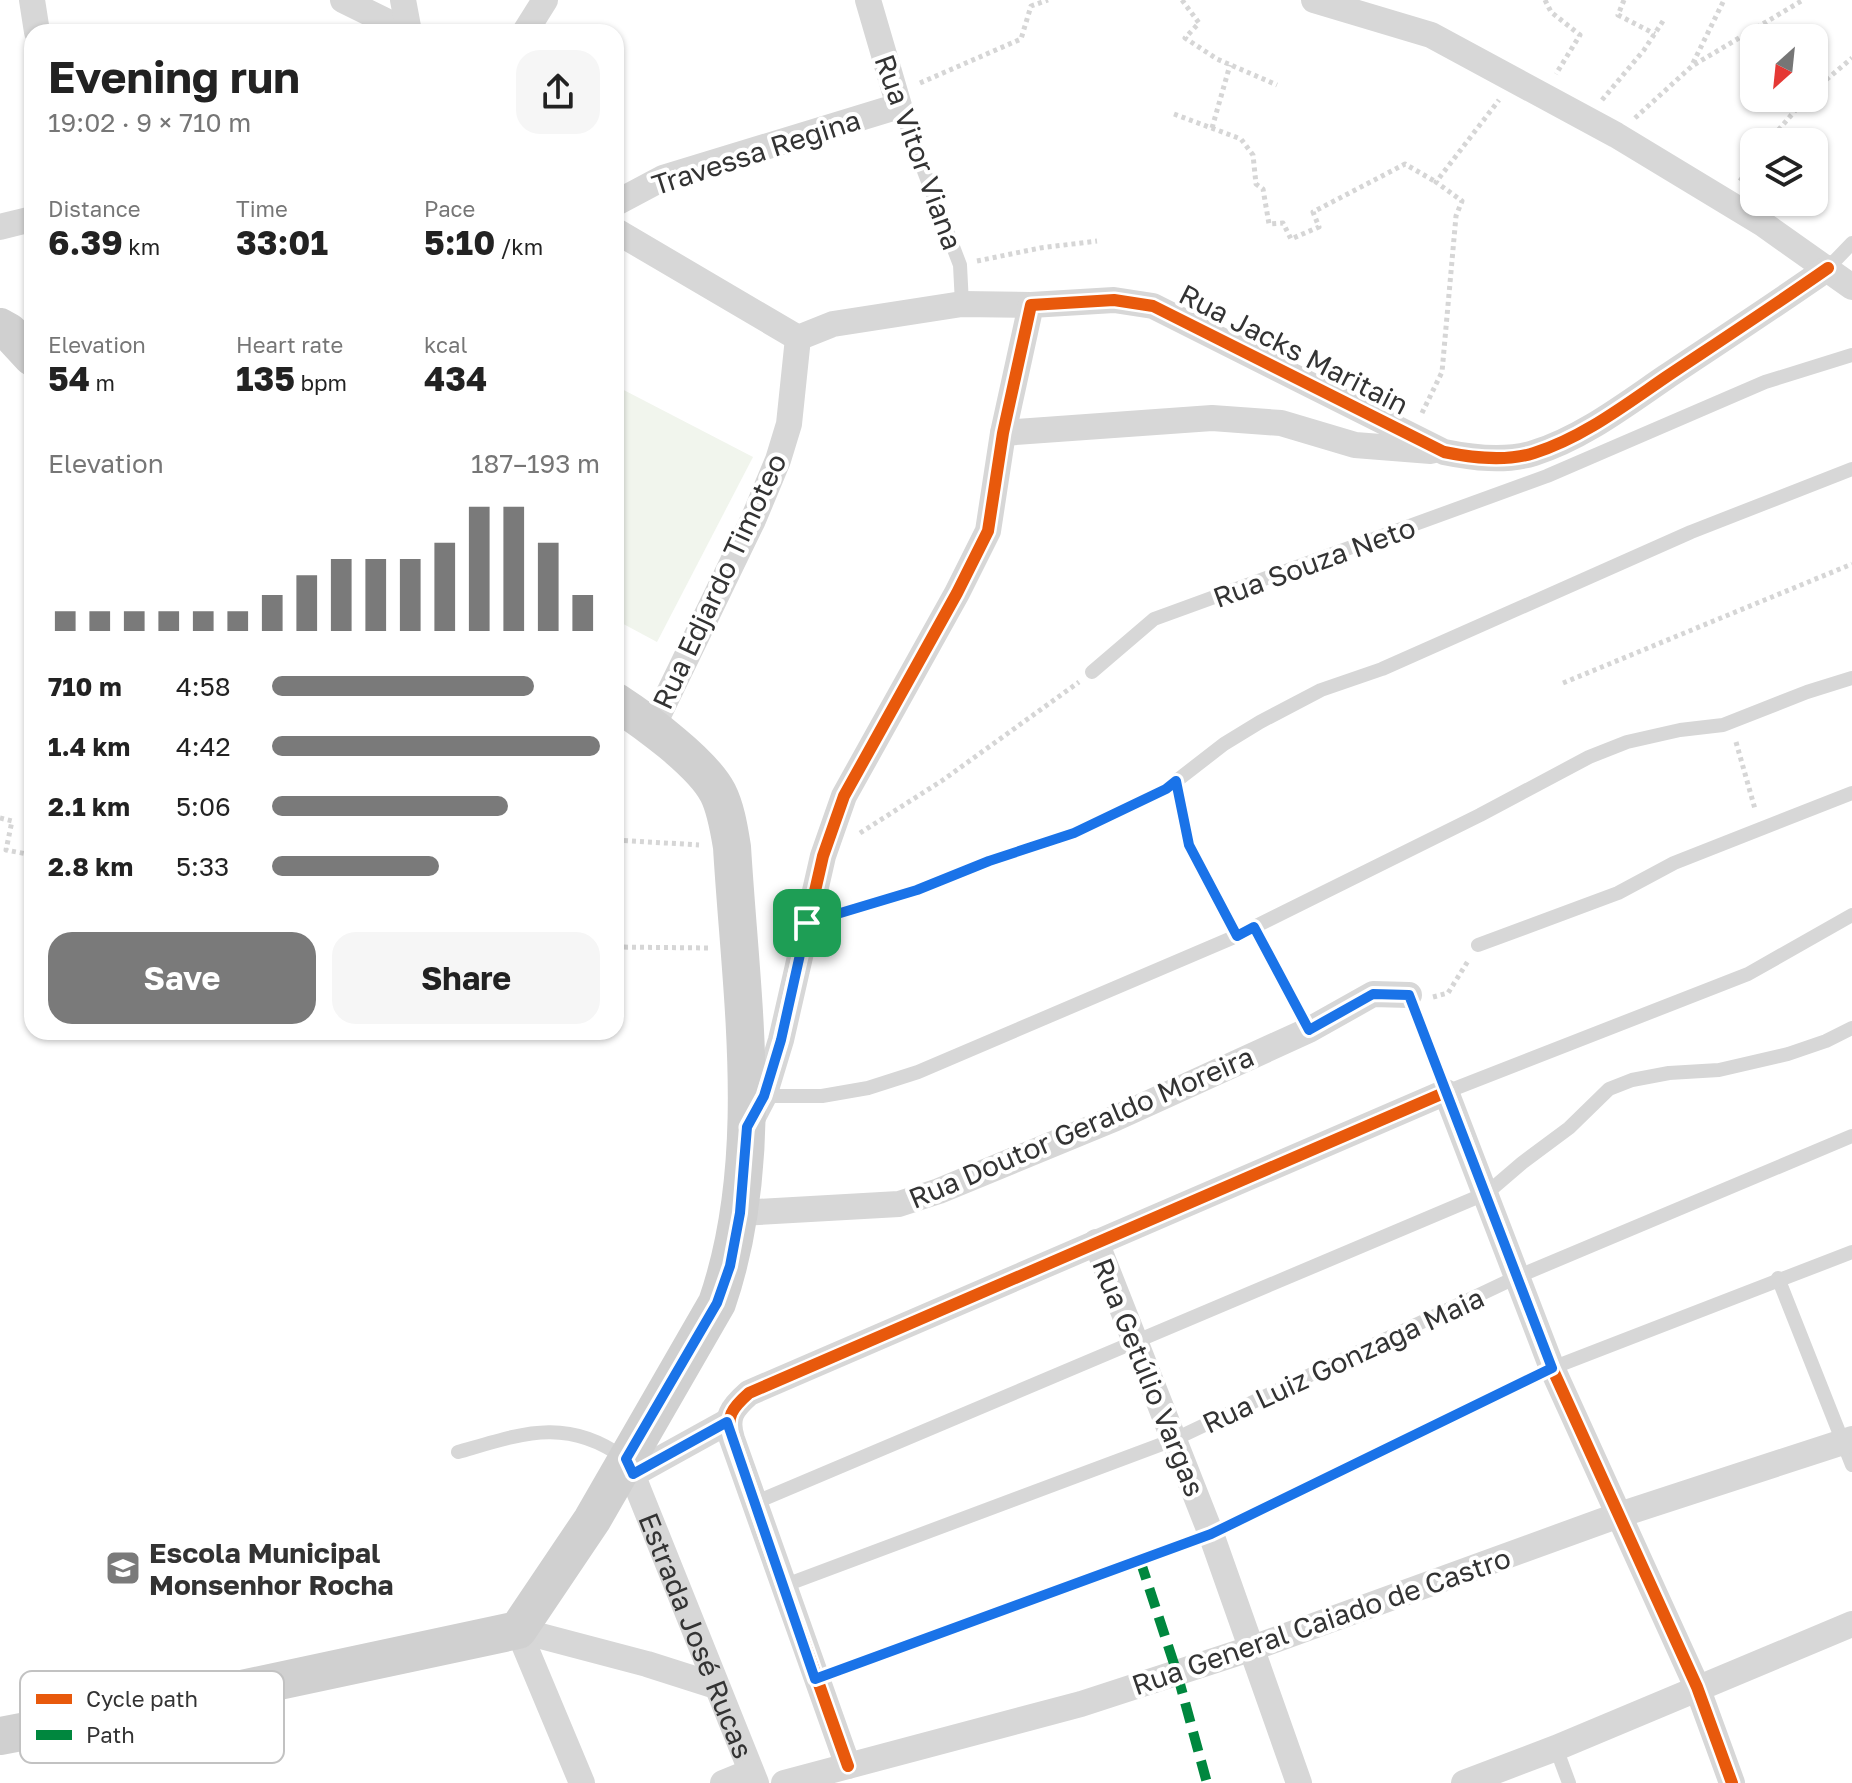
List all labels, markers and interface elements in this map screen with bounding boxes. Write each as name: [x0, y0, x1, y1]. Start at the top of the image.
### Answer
north arrow: [1740, 24, 1828, 112]
map controls: [1740, 24, 1828, 216]
text: Evening run: [48, 50, 300, 103]
button: share: [516, 50, 600, 134]
street label: Rua Vitor Viana: [868, 50, 970, 254]
street label: Travessa Regina: [648, 103, 864, 201]
text: 19:02 · 9 × 710 m: [48, 107, 251, 138]
button: layers: [1740, 128, 1828, 216]
text: Distance: [48, 195, 140, 222]
text: Time: [236, 195, 288, 222]
text: Pace: [424, 195, 475, 222]
text: 6.39: [48, 222, 123, 262]
text: 33:01: [236, 222, 328, 262]
text: 5:10: [424, 222, 495, 262]
text: km: [123, 233, 160, 260]
text: /km: [495, 233, 543, 260]
street label: Rua Jacks Maritain: [1174, 277, 1414, 421]
text: Elevation: [48, 331, 146, 358]
text: Heart rate: [236, 331, 343, 358]
text: kcal: [424, 331, 467, 358]
text: 54: [48, 358, 90, 398]
text: 135: [236, 358, 295, 398]
text: 434: [424, 358, 487, 398]
text: m: [90, 369, 115, 396]
text: bpm: [295, 369, 347, 396]
text: Elevation: [48, 448, 164, 479]
text: 187–193 m: [471, 448, 600, 479]
street label: Rua Edjardo Timoteo: [645, 448, 793, 714]
street label: Rua Souza Neto: [1208, 510, 1420, 614]
text: 710 m: [48, 671, 122, 702]
text: 4:58: [176, 671, 231, 702]
text: 1.4 km: [48, 731, 130, 762]
text: 4:42: [176, 731, 231, 762]
text: 2.1 km: [48, 791, 130, 822]
text: 5:06: [176, 791, 231, 822]
text: 2.8 km: [48, 851, 133, 882]
text: 5:33: [176, 851, 229, 882]
pin: [773, 889, 841, 957]
icon: arrive: [785, 901, 829, 945]
button: Save: [48, 932, 316, 1024]
button: Share: [332, 932, 600, 1024]
street label: Rua Doutor Geraldo Moreira: [904, 1039, 1258, 1215]
street label: Rua Getúlio Vargas: [1086, 1253, 1212, 1501]
street label: Rua Luiz Gonzaga Maia: [1197, 1280, 1489, 1440]
street label: Estrada José Rucas: [633, 1508, 761, 1763]
place label: Escola Municipal Monsenhor Rocha: [149, 1536, 394, 1601]
street label: Rua General Caiado de Castro: [1127, 1541, 1515, 1701]
school or university icon: Escola Municipal Monsenhor Rocha: [104, 1549, 142, 1587]
legend: [20, 1671, 284, 1763]
text: Cycle path: [86, 1685, 198, 1712]
text: Path: [86, 1721, 135, 1748]

